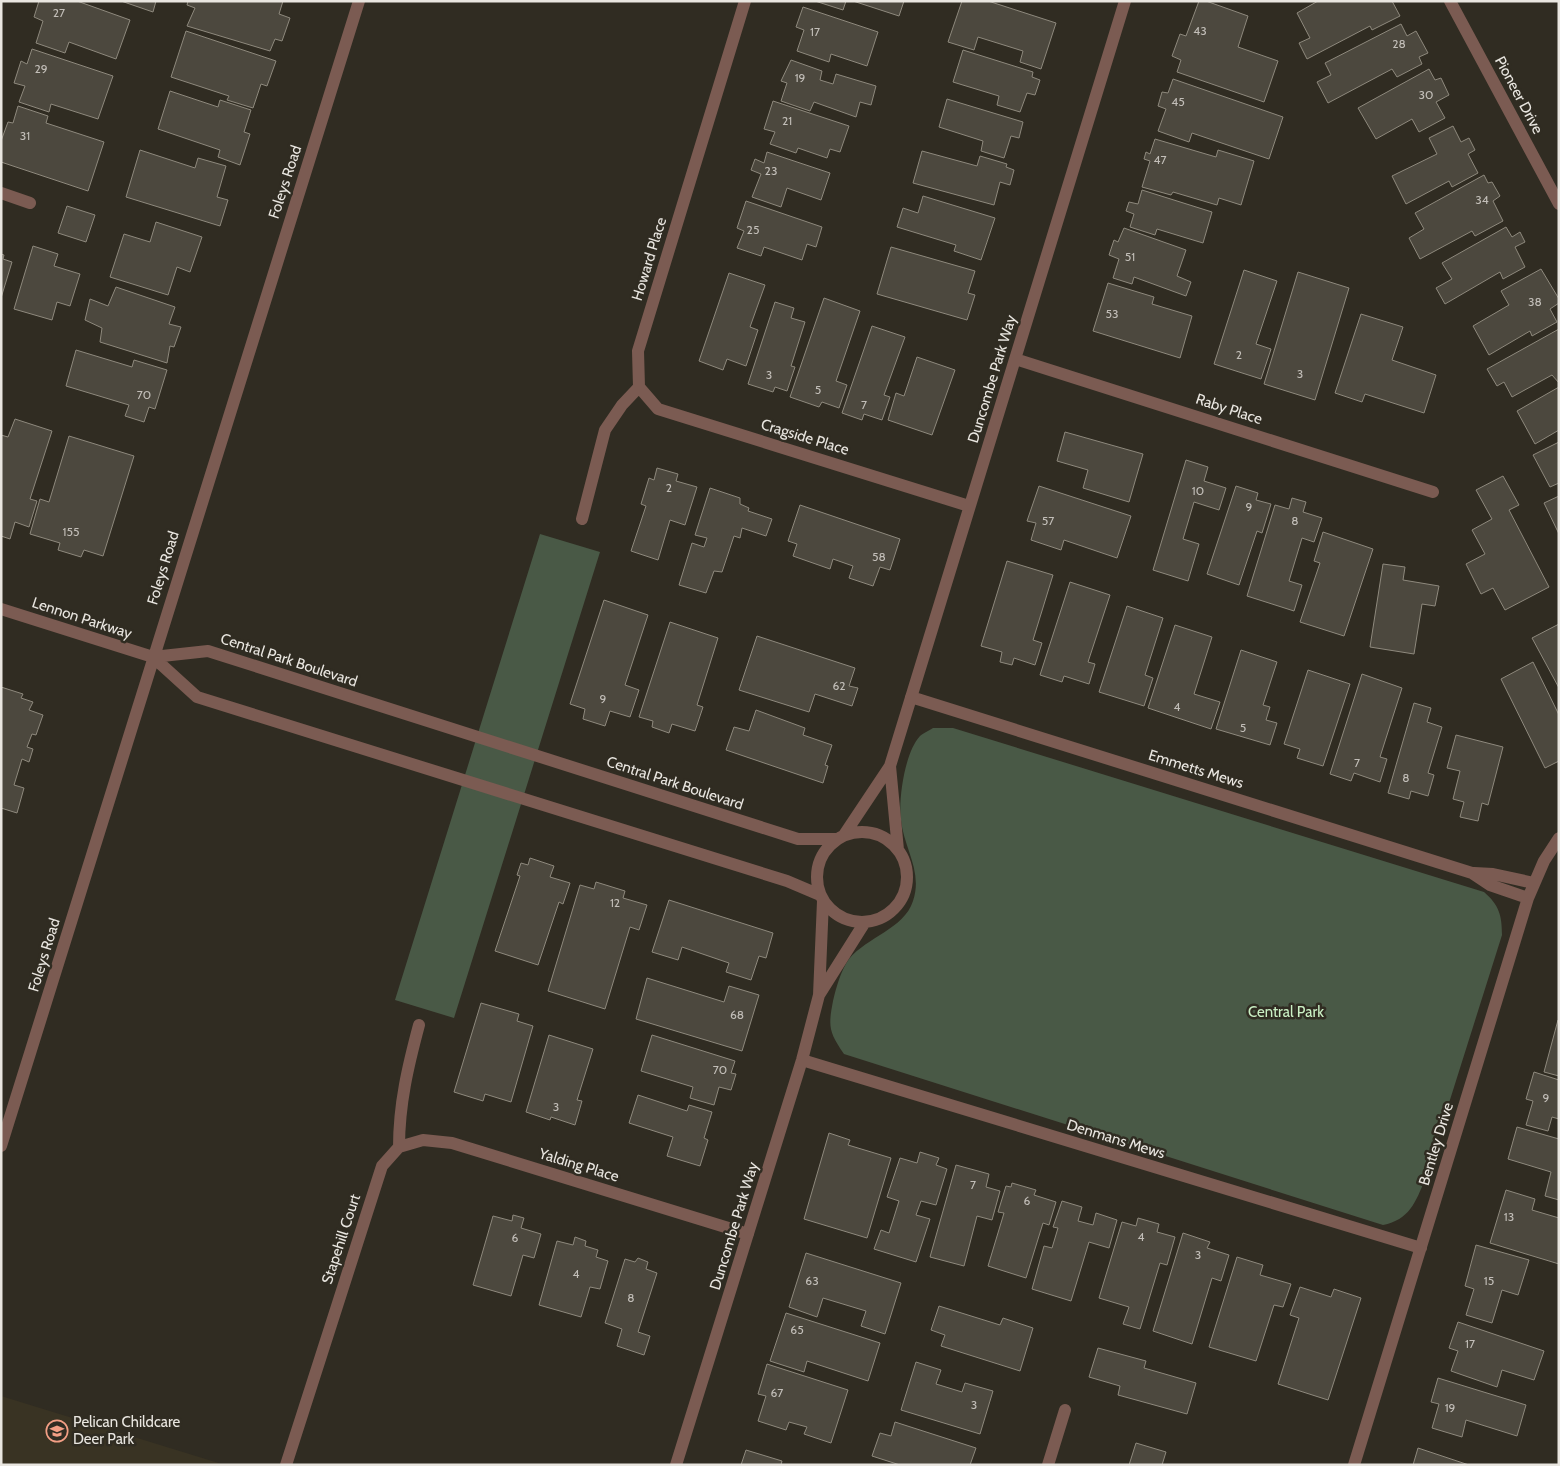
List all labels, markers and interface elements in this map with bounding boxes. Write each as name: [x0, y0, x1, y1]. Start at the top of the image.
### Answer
house number: 27: [53, 5, 65, 20]
house number: 43: [1193, 23, 1207, 38]
house number: 17: [810, 24, 820, 39]
house number: 28: [1392, 36, 1406, 51]
street label: Pioneer Drive: [1491, 53, 1547, 137]
house number: 29: [34, 61, 48, 76]
house number: 19: [795, 70, 806, 85]
house number: 30: [1419, 87, 1433, 102]
house number: 45: [1171, 94, 1185, 109]
house number: 21: [782, 113, 792, 128]
house number: 31: [20, 128, 30, 143]
street label: Foleys Road: [265, 143, 305, 221]
house number: 47: [1154, 152, 1166, 167]
house number: 23: [765, 163, 777, 178]
house number: 34: [1475, 192, 1489, 207]
street label: Howard Place: [628, 215, 670, 303]
house number: 25: [747, 222, 759, 237]
house number: 51: [1125, 249, 1135, 264]
house number: 38: [1528, 294, 1542, 309]
house number: 53: [1106, 306, 1118, 321]
street label: Duncombe Park Way: [964, 312, 1020, 445]
house number: 2: [1236, 347, 1242, 362]
house number: 3: [1297, 366, 1303, 381]
house number: 3: [766, 367, 772, 382]
house number: 5: [815, 382, 821, 397]
house number: 70: [137, 387, 151, 402]
street label: Raby Place: [1193, 390, 1265, 428]
house number: 7: [861, 397, 867, 412]
street label: Cragside Place: [759, 415, 851, 459]
house number: 2: [666, 480, 672, 495]
house number: 10: [1192, 483, 1204, 498]
house number: 9: [1246, 499, 1253, 514]
house number: 57: [1042, 513, 1054, 528]
house number: 8: [1291, 513, 1299, 528]
house number: 155: [63, 524, 79, 539]
street label: Foleys Road: [143, 529, 183, 607]
house number: 58: [872, 549, 886, 564]
street label: Lennon Parkway: [30, 593, 135, 643]
street label: Central Park Boulevard: [218, 629, 360, 691]
house number: 62: [832, 678, 846, 693]
house number: 9: [600, 691, 607, 706]
house number: 4: [1174, 699, 1181, 714]
house number: 5: [1240, 720, 1246, 735]
street label: Emmetts Mews: [1146, 746, 1246, 792]
street label: Central Park Boulevard: [604, 752, 746, 814]
house number: 7: [1354, 755, 1360, 770]
house number: 8: [1402, 770, 1410, 785]
house number: 12: [610, 895, 620, 910]
street label: Foleys Road: [24, 916, 64, 994]
park label: Central Park: [1248, 1003, 1324, 1021]
house number: 68: [730, 1007, 744, 1022]
house number: 70: [713, 1062, 727, 1077]
house number: 9: [1543, 1090, 1550, 1105]
house number: 3: [553, 1099, 559, 1114]
street label: Bentley Drive: [1415, 1100, 1457, 1188]
street label: Denmans Mews: [1065, 1115, 1167, 1163]
street label: Yalding Place: [536, 1144, 621, 1186]
street label: Duncombe Park Way: [706, 1159, 762, 1292]
house number: 7: [970, 1177, 976, 1192]
street label: Stapehill Court: [318, 1192, 364, 1286]
house number: 6: [1024, 1193, 1031, 1208]
house number: 13: [1504, 1209, 1514, 1224]
house number: 4: [1138, 1229, 1145, 1244]
house number: 6: [512, 1230, 519, 1245]
house number: 3: [1195, 1247, 1201, 1262]
house number: 4: [573, 1266, 580, 1281]
house number: 63: [805, 1273, 819, 1288]
house number: 15: [1484, 1273, 1494, 1288]
house number: 8: [627, 1290, 635, 1305]
house number: 65: [790, 1322, 804, 1337]
house number: 17: [1465, 1336, 1475, 1351]
house number: 67: [771, 1385, 783, 1400]
house number: 3: [971, 1397, 977, 1412]
house number: 19: [1445, 1400, 1456, 1415]
place label: Pelican Childcare Deer Park: [73, 1413, 180, 1448]
school or university icon: Pelican Childcare Deer Park: [45, 1419, 69, 1443]

